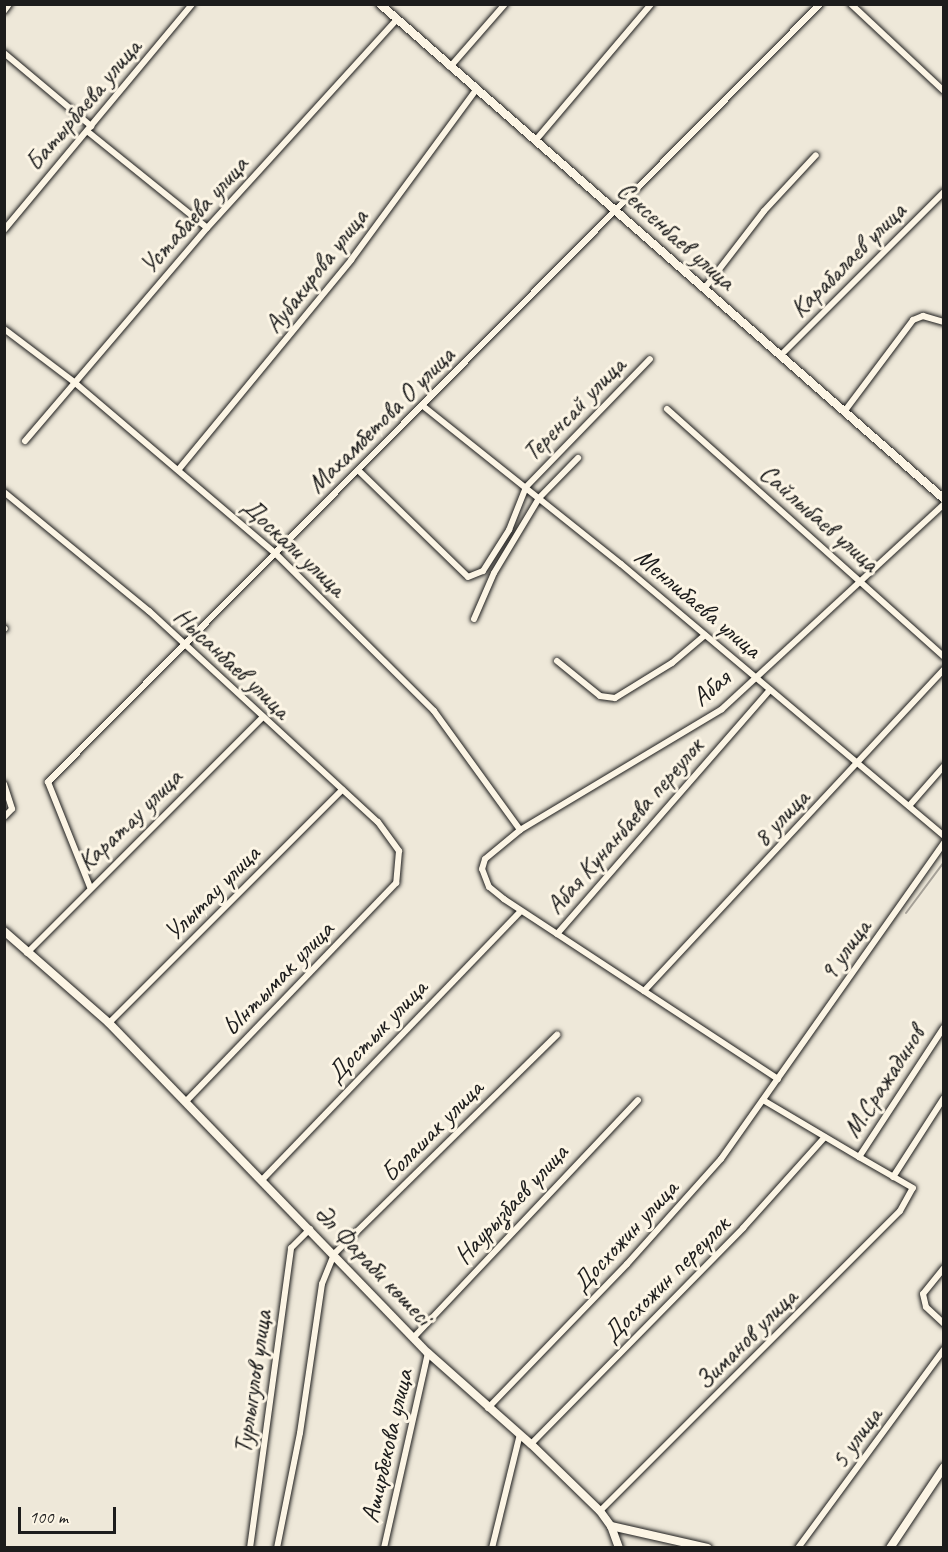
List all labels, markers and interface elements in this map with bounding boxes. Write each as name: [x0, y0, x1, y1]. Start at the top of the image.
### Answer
street label: Батырбаева улица: [19, 33, 147, 177]
street label: Устабаева улица: [132, 149, 256, 281]
street label: Сексенбаев улица: [610, 174, 742, 298]
street label: Карабалаев улица: [783, 195, 913, 325]
street label: Аубакирова улица: [257, 201, 375, 341]
street label: Махамбетова О улица: [300, 339, 462, 501]
street label: Теренсай улица: [516, 350, 632, 468]
street label: Сайлыбаев улица: [752, 457, 886, 579]
street label: Доскали улица: [235, 491, 353, 603]
street label: Менлибаева улица: [627, 540, 769, 666]
street label: Нысанбаев улица: [167, 600, 297, 726]
street label: Абая: [685, 663, 737, 713]
street label: Абая Кунанбаева переулок: [540, 732, 710, 920]
street label: Каратау улица: [71, 762, 189, 878]
street label: 8 улица: [746, 783, 816, 853]
street label: Улытау улица: [157, 838, 267, 948]
street label: 9 улица: [813, 913, 877, 987]
street label: Ынтымак улица: [215, 914, 341, 1042]
street label: Достык улица: [320, 972, 434, 1090]
street label: М.Сражадинов: [836, 1020, 932, 1144]
street label: Болашак улица: [374, 1073, 490, 1189]
street label: Наурызбаев улица: [447, 1137, 575, 1271]
street label: Досхожин улица: [565, 1173, 685, 1299]
street label: Әл Фараби көшесі: [308, 1198, 438, 1332]
street label: Досхожин переулок: [597, 1210, 735, 1348]
street label: Зиманов улица: [689, 1282, 803, 1396]
street label: Турлыгулов улица: [227, 1307, 279, 1457]
street label: Аширбекова улица: [354, 1366, 420, 1526]
street label: 5 улица: [824, 1401, 888, 1475]
scale bar: [21, 1495, 118, 1533]
text: 100 m: [29, 1506, 68, 1528]

